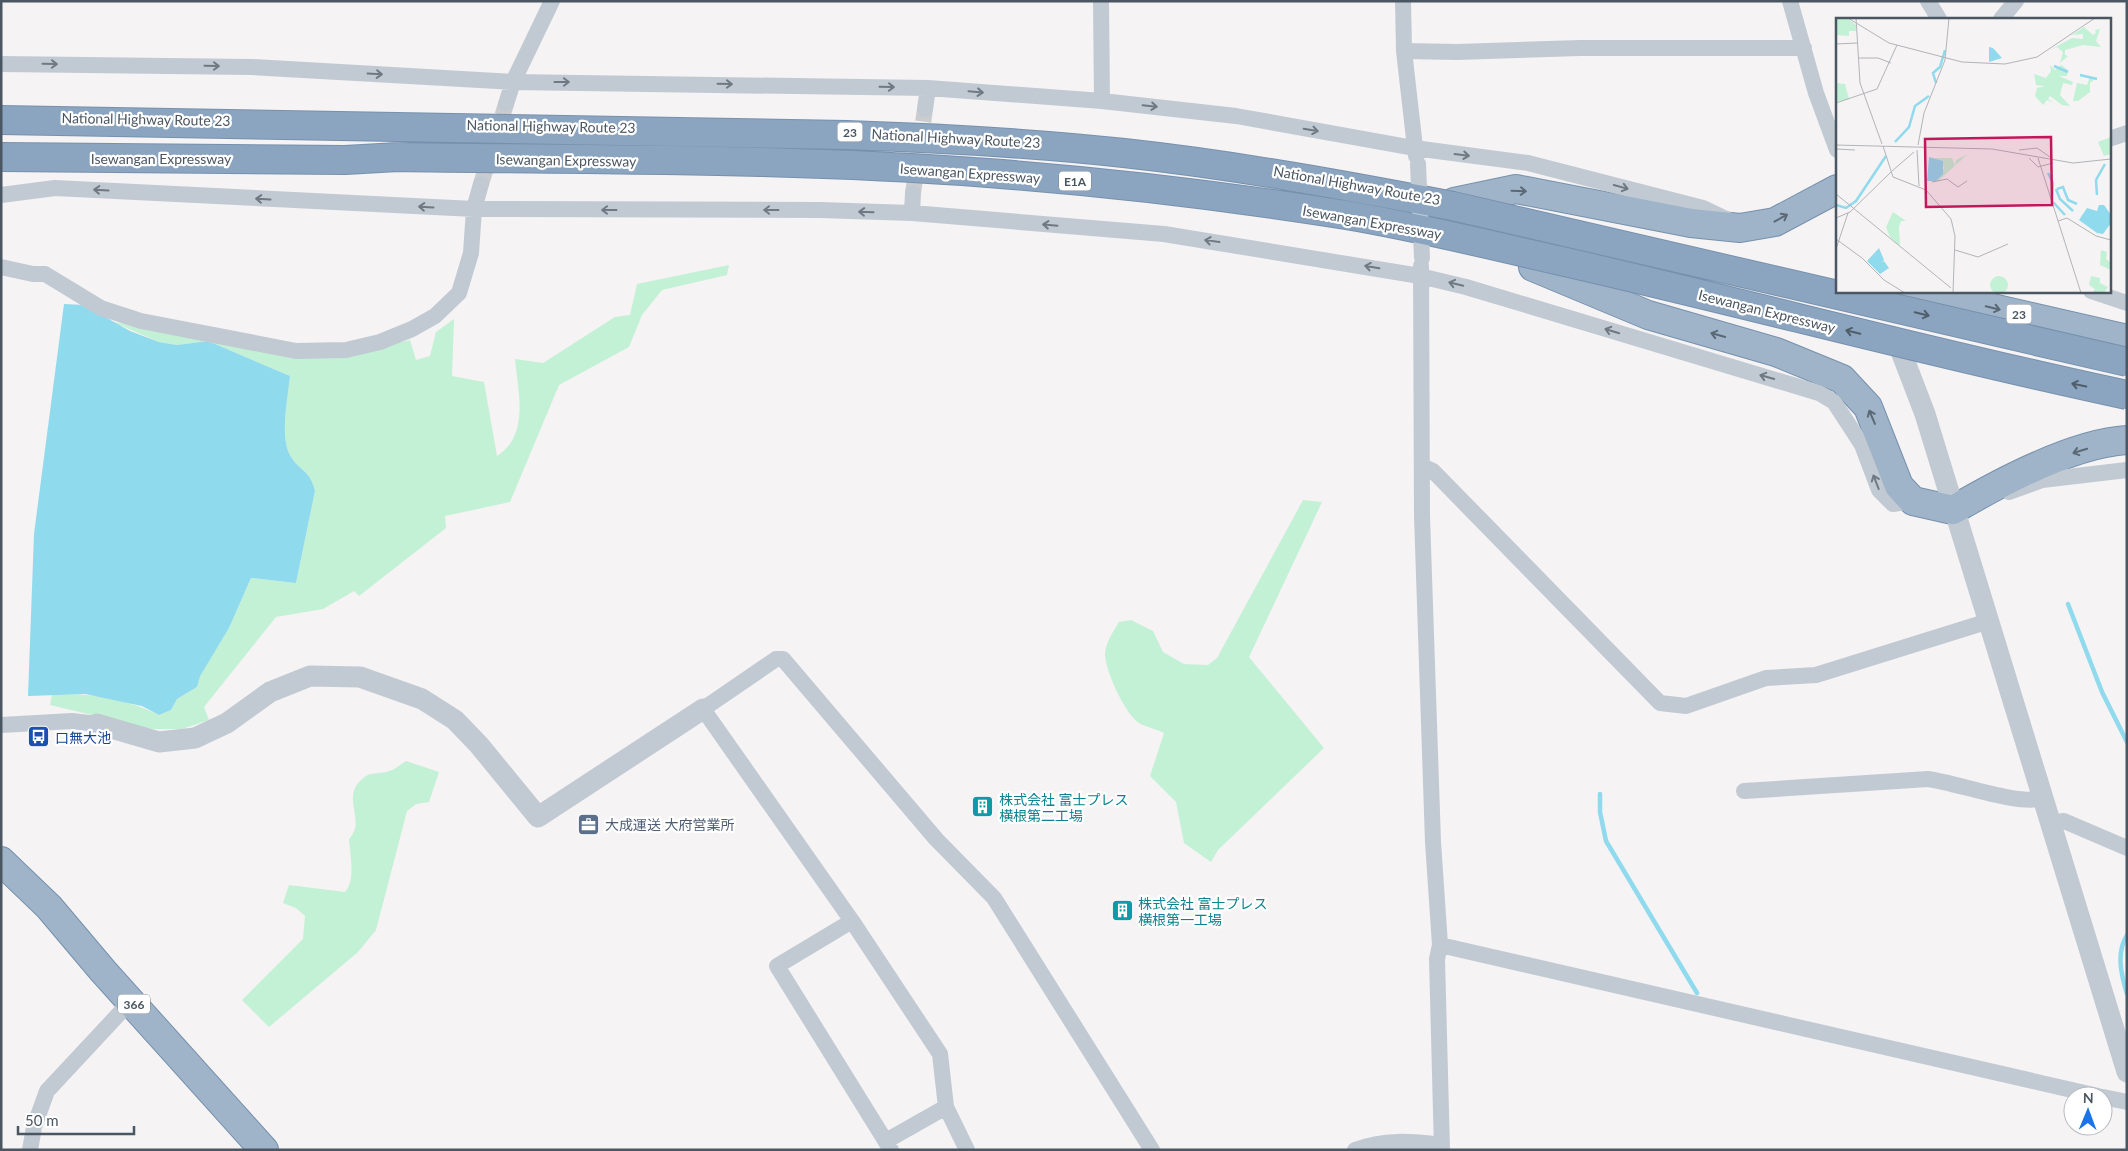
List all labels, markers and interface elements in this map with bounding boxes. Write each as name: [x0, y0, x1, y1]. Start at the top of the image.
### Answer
inset map: [1836, 18, 2110, 292]
one-way arrow: [42, 60, 58, 69]
one-way arrow: [204, 61, 220, 71]
one-way arrow: [366, 70, 382, 79]
one-way arrow: [554, 77, 570, 87]
one-way arrow: [716, 79, 732, 89]
one-way arrow: [878, 82, 895, 92]
one-way arrow: [968, 87, 984, 97]
one-way arrow: [1142, 101, 1158, 111]
street label: National Highway Route 23: [61, 109, 231, 129]
street label: National Highway Route 23: [466, 116, 636, 136]
road number: 23: [838, 122, 862, 142]
street label: National Highway Route 23: [871, 125, 1041, 151]
one-way arrow: [1303, 126, 1319, 136]
street label: Isewangan Expressway: [91, 150, 232, 167]
street label: Isewangan Expressway: [496, 150, 637, 170]
one-way arrow: [1454, 150, 1470, 160]
street label: Isewangan Expressway: [899, 160, 1041, 186]
street label: National Highway Route 23: [1272, 162, 1442, 208]
road number: E1A: [1059, 172, 1091, 190]
one-way arrow: [1613, 183, 1629, 192]
one-way arrow: [93, 186, 109, 195]
one-way arrow: [1510, 186, 1526, 195]
one-way arrow: [256, 194, 272, 203]
street label: Isewangan Expressway: [1301, 201, 1443, 243]
one-way arrow: [418, 202, 434, 211]
one-way arrow: [601, 205, 618, 215]
one-way arrow: [764, 205, 780, 215]
one-way arrow: [858, 207, 874, 216]
one-way arrow: [1774, 213, 1789, 223]
one-way arrow: [1042, 220, 1058, 229]
one-way arrow: [1204, 236, 1220, 246]
one-way arrow: [1365, 262, 1381, 272]
one-way arrow: [1448, 279, 1464, 289]
street label: Isewangan Expressway: [1697, 286, 1838, 336]
one-way arrow: [1984, 304, 2000, 313]
road number: 23: [2006, 304, 2032, 324]
one-way arrow: [1914, 310, 1930, 319]
one-way arrow: [1604, 325, 1620, 335]
one-way arrow: [1845, 327, 1861, 336]
one-way arrow: [1711, 330, 1727, 339]
one-way arrow: [1760, 372, 1776, 382]
one-way arrow: [2071, 379, 2087, 389]
one-way arrow: [1866, 410, 1876, 425]
one-way arrow: [2072, 446, 2088, 456]
one-way arrow: [1871, 475, 1880, 490]
bus stop icon: 口無大池: [27, 725, 51, 749]
place label: 口無大池: [55, 729, 111, 746]
place label: 株式会社 富士プレス 横根第二工場: [999, 791, 1129, 824]
building icon: 株式会社 富士プレス 横根第二工場: [971, 795, 995, 819]
office icon: 大成運送 大府営業所: [577, 812, 601, 836]
place label: 大成運送 大府営業所: [605, 816, 735, 833]
place label: 株式会社 富士プレス 横根第一工場: [1138, 895, 1268, 928]
building icon: 株式会社 富士プレス 横根第一工場: [1110, 899, 1134, 923]
road number: 366: [118, 994, 150, 1014]
north arrow: [2063, 1086, 2113, 1136]
text: N: [2083, 1089, 2094, 1106]
scale bar: [18, 1104, 134, 1136]
text: 50 m: [25, 1111, 59, 1129]

